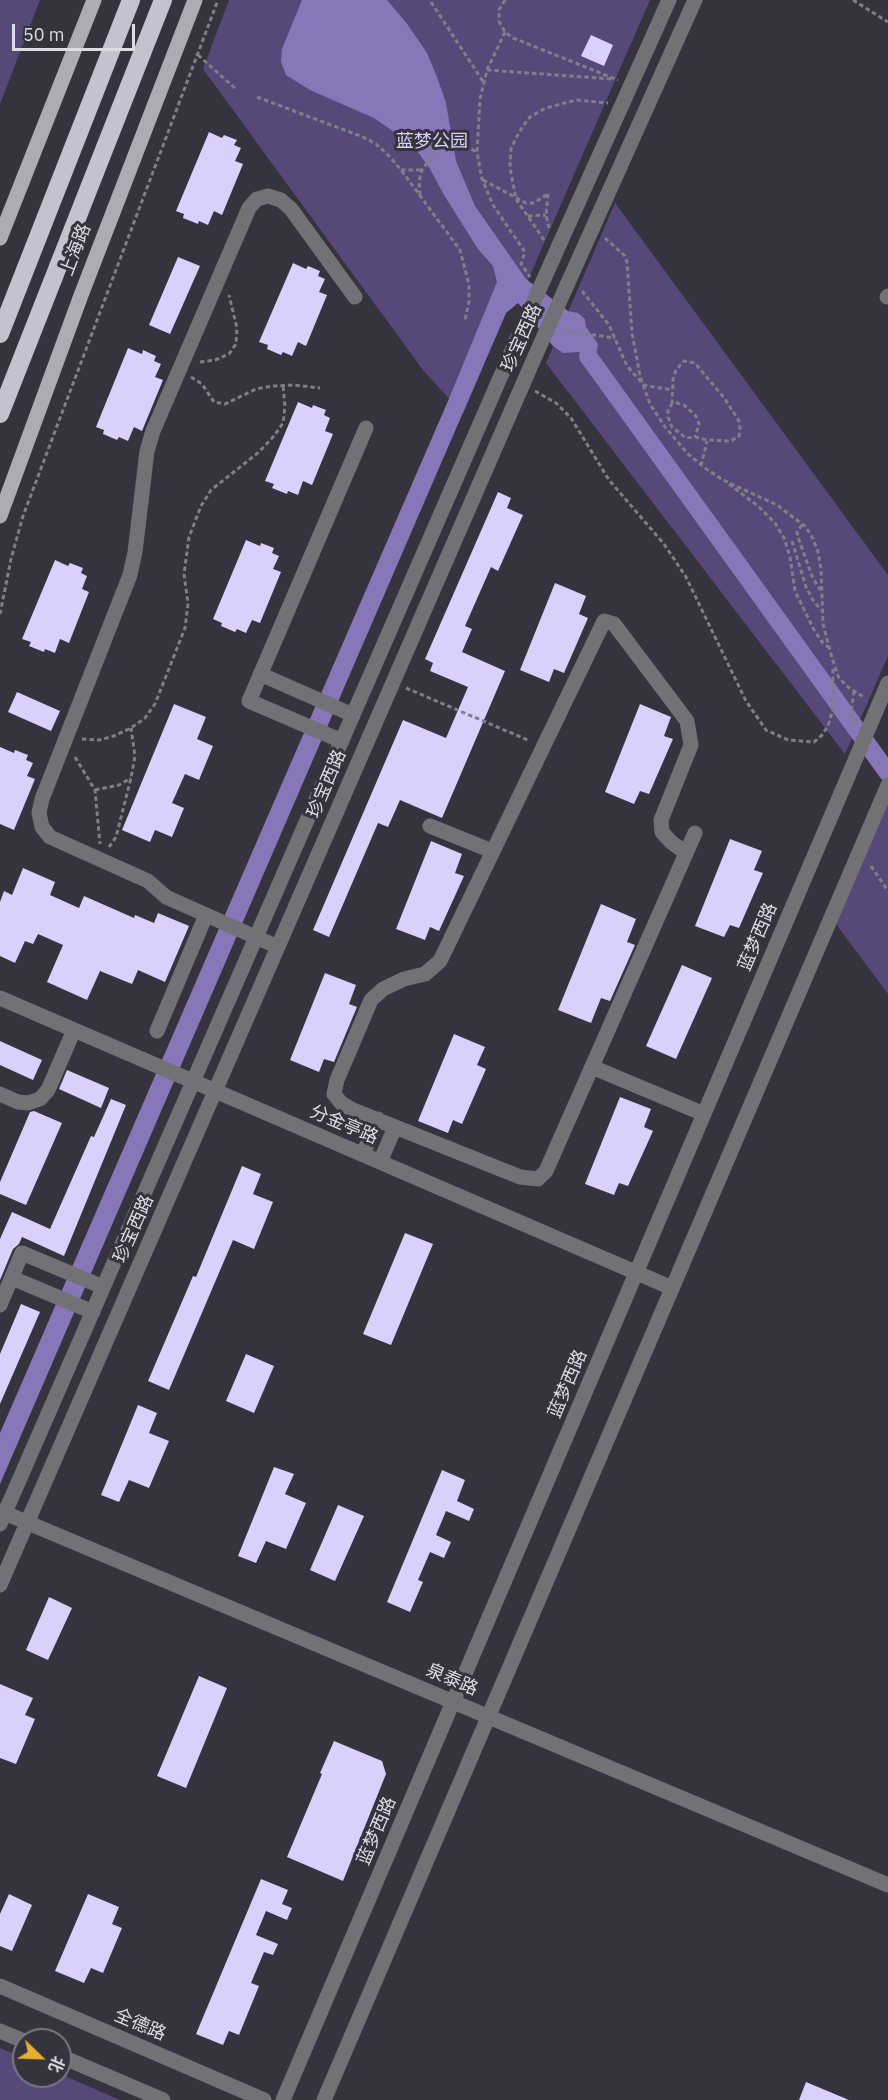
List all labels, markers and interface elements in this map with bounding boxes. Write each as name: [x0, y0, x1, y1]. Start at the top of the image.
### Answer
scale bar: [15, 12, 138, 50]
text: 50 m: [23, 23, 65, 46]
park label: 蓝梦公园: [396, 131, 468, 153]
street label: 上海路: [56, 221, 96, 279]
street label: 珍宝西路: [497, 301, 547, 375]
street label: 珍宝西路: [303, 747, 351, 821]
street label: 蓝梦西路: [734, 900, 782, 974]
street label: 分金亭路: [307, 1101, 381, 1149]
street label: 珍宝西路: [109, 1192, 159, 1266]
street label: 蓝梦西路: [544, 1347, 592, 1421]
street label: 泉泰路: [423, 1660, 481, 1700]
street label: 蓝梦西路: [353, 1794, 401, 1868]
street label: 全德路: [111, 2005, 169, 2045]
north arrow: [12, 2028, 72, 2088]
text: 北: [44, 2053, 69, 2076]

